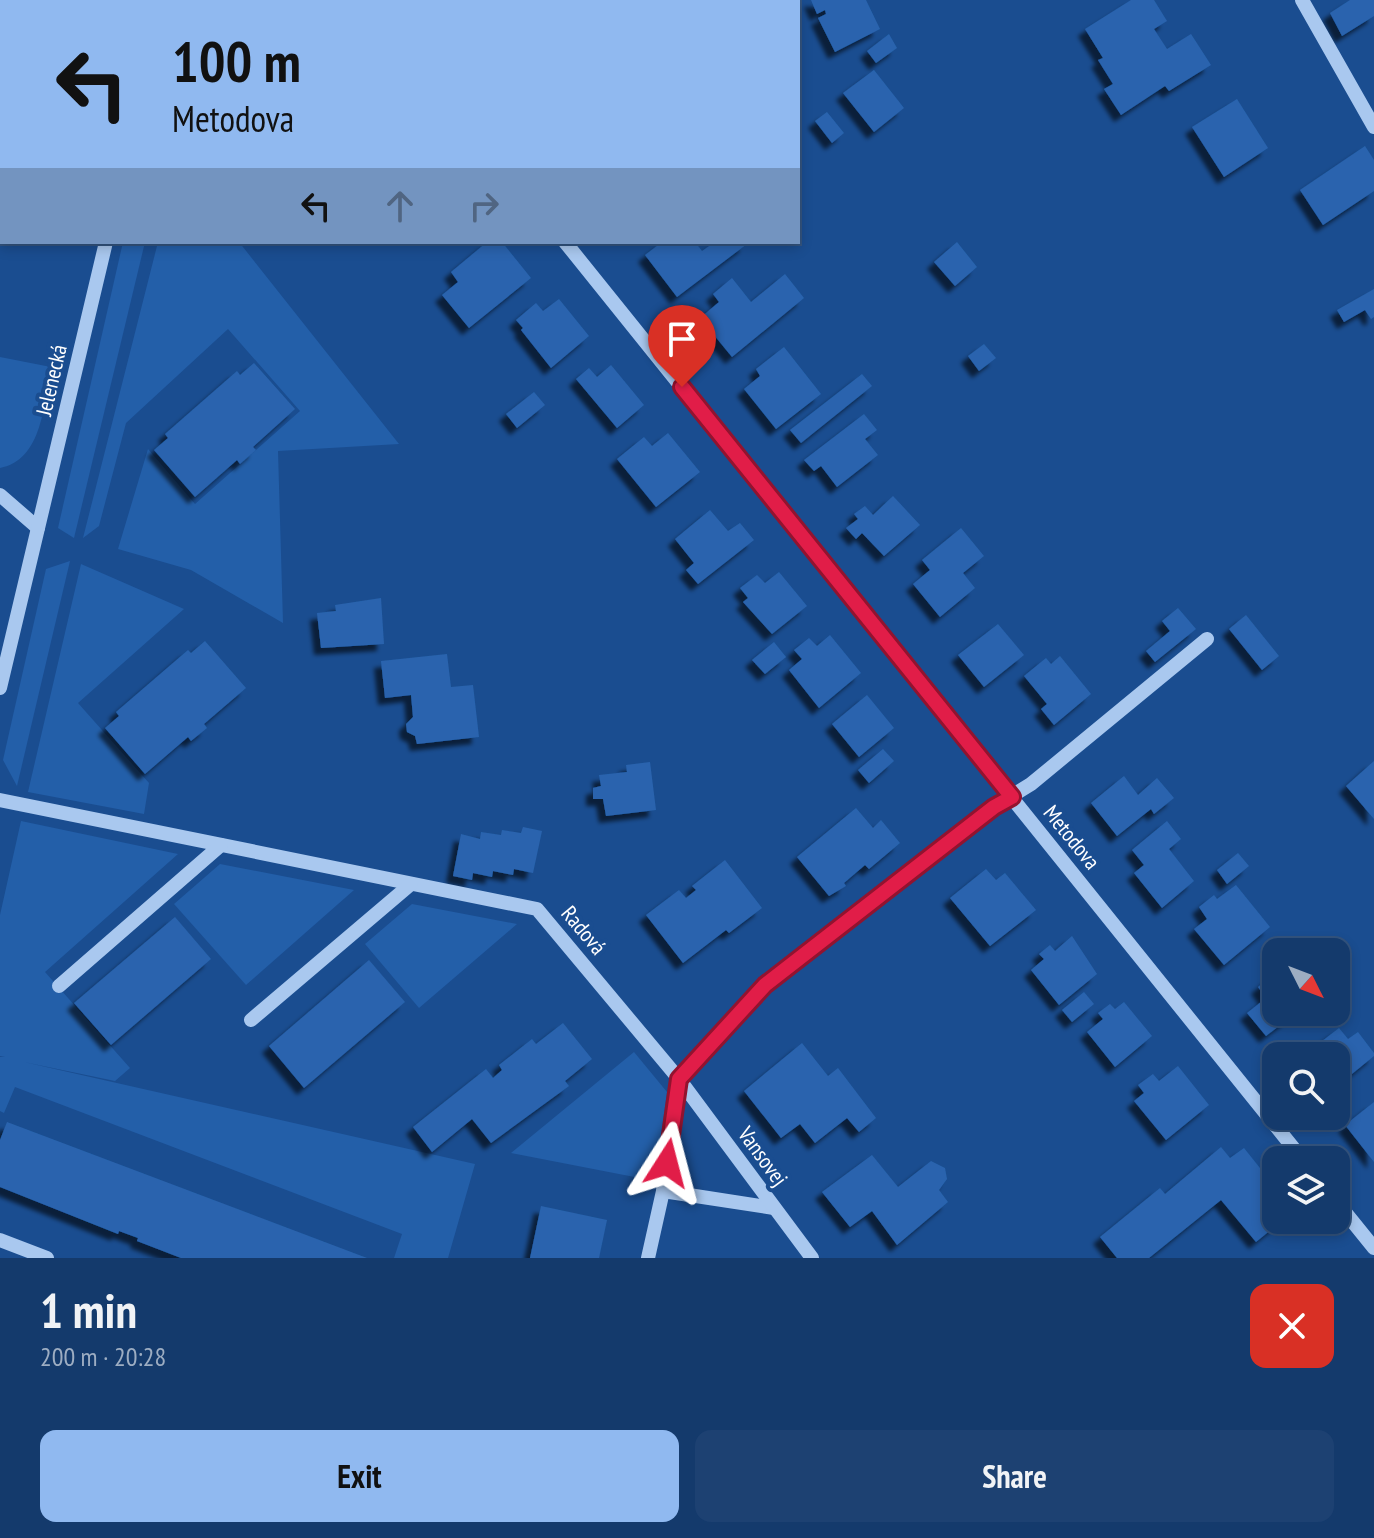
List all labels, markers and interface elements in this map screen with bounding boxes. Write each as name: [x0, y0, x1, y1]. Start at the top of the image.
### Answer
text: 100 m: [172, 25, 301, 97]
icon: left: [40, 32, 144, 136]
text: Metodova: [172, 95, 294, 142]
icon: left: [294, 184, 338, 228]
icon: ahead: [378, 184, 422, 228]
icon: right: [462, 184, 506, 228]
pin: [648, 305, 716, 387]
icon: arrive: [660, 317, 704, 361]
street label: Jelenecká: [29, 342, 73, 419]
street label: Metodova: [1038, 799, 1106, 875]
street label: Radová: [555, 900, 613, 960]
north arrow: [1262, 938, 1350, 1026]
map controls: [1262, 938, 1350, 1234]
button: search: [1262, 1042, 1350, 1130]
street label: Vansovej: [731, 1120, 794, 1191]
position arrow: [625, 1121, 709, 1205]
button: layers: [1262, 1146, 1350, 1234]
text: 1 min: [40, 1279, 137, 1341]
button: close: [1250, 1284, 1334, 1368]
text: 200 m · 20:28: [40, 1340, 166, 1373]
button: Exit: [40, 1430, 679, 1522]
button: Share: [695, 1430, 1334, 1522]

